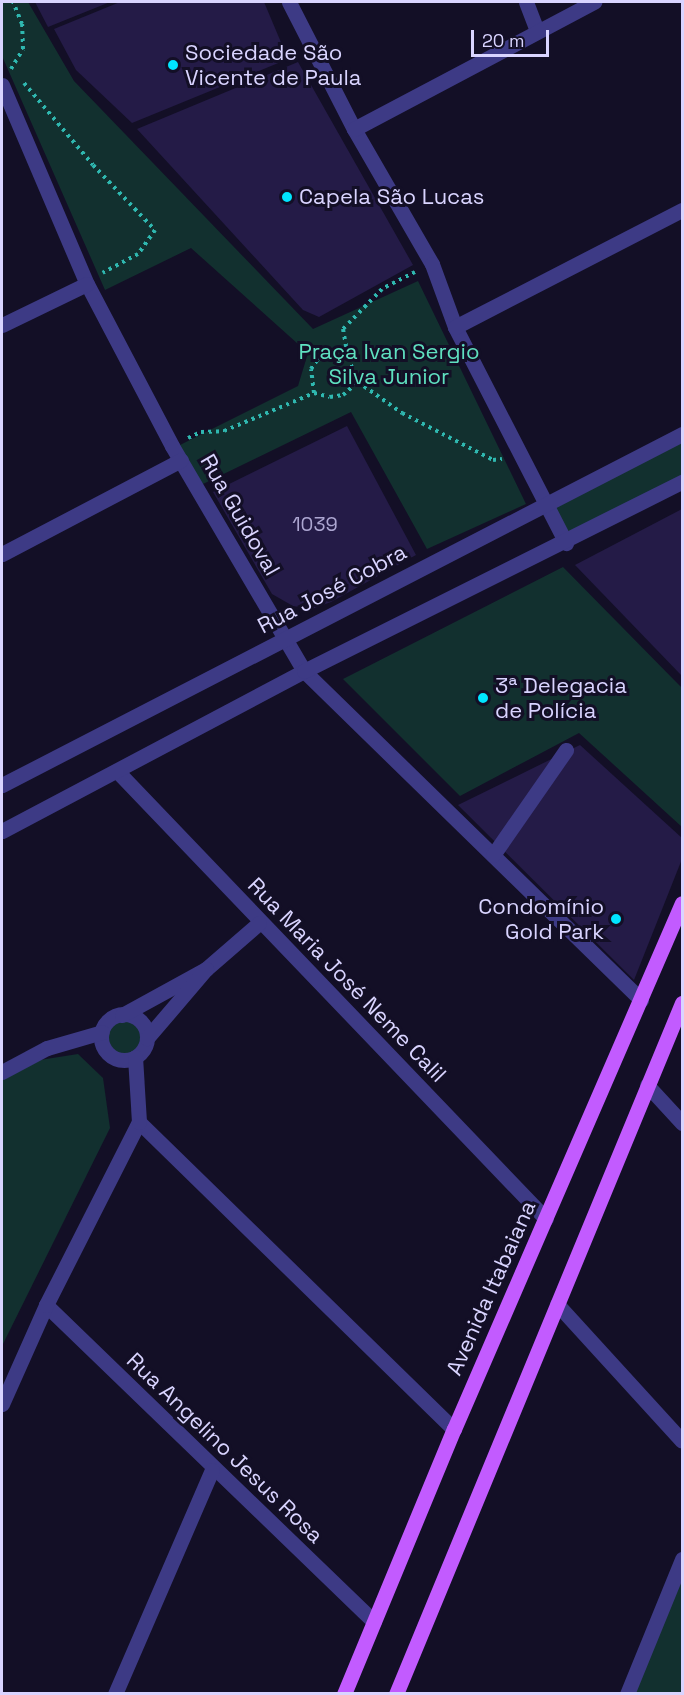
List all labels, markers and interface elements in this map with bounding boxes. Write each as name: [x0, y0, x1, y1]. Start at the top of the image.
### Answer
scale bar: [474, 18, 552, 56]
text: 20 m: [482, 29, 525, 52]
place label: Sociedade São Vicente de Paula: [185, 39, 361, 90]
marker: Sociedade São Vicente de Paula: [166, 58, 180, 72]
place label: Capela São Lucas: [299, 184, 484, 210]
marker: Capela São Lucas: [280, 190, 294, 204]
park label: Praça Ivan Sergio Silva Junior: [298, 338, 480, 390]
street label: Rua Guidoval: [195, 450, 285, 580]
house number: 1039: [292, 512, 338, 536]
street label: Rua José Cobra: [253, 539, 411, 639]
place label: 3ª Delegacia de Polícia: [495, 672, 627, 724]
marker: 3ª Delegacia de Polícia: [476, 691, 490, 705]
street label: Rua Maria José Neme Calil: [242, 872, 452, 1088]
place label: Condomínio Gold Park: [478, 893, 604, 944]
marker: Condomínio Gold Park: [609, 912, 623, 926]
street label: Avenida Itabaiana: [441, 1197, 541, 1379]
street label: Rua Angelino Jesus Rosa: [121, 1347, 329, 1549]

